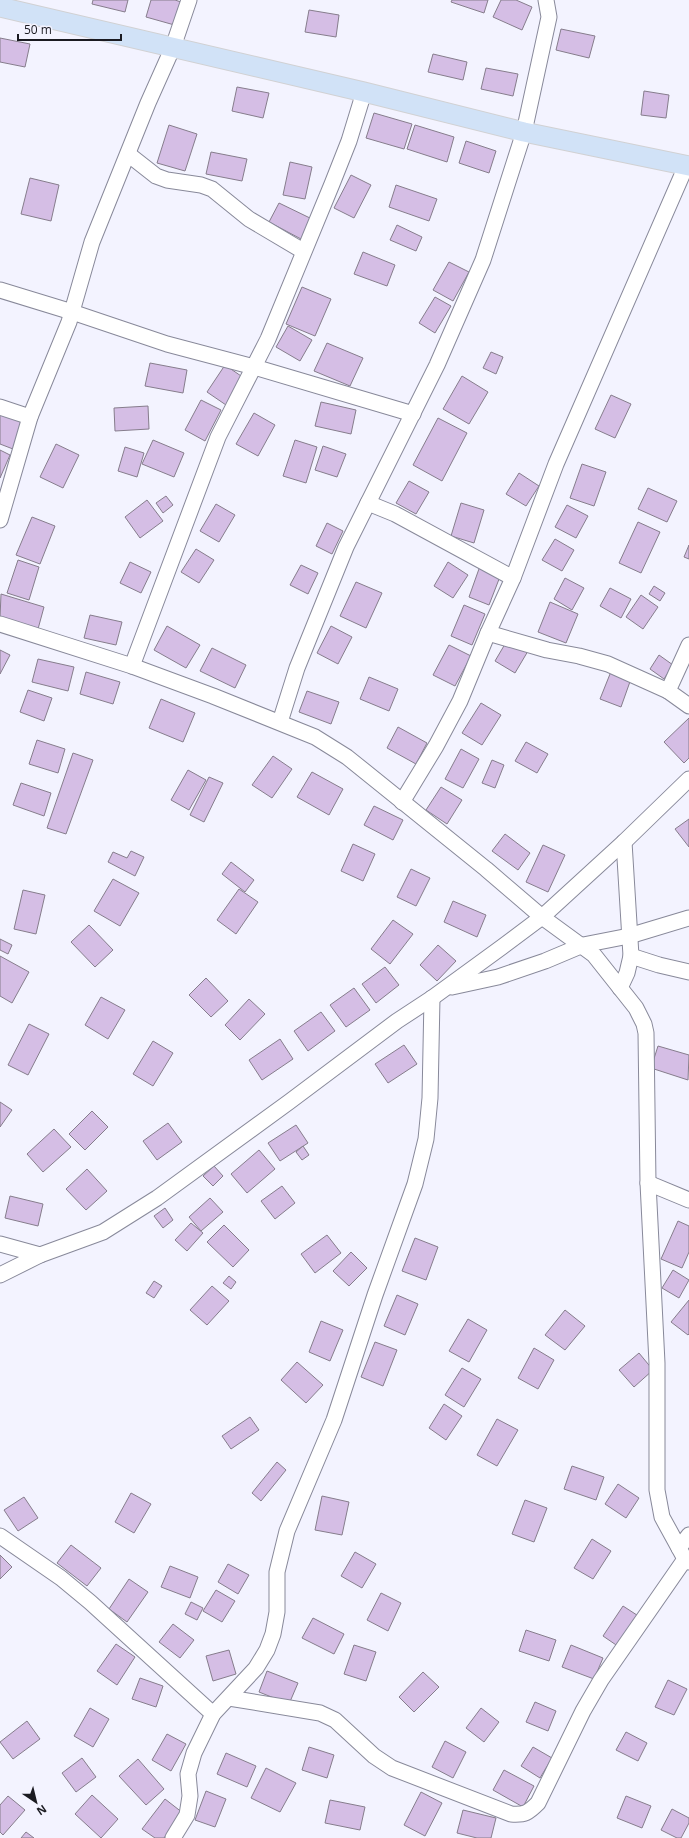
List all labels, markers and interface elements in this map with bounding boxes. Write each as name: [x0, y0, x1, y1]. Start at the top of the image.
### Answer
scale bar: [18, 16, 121, 42]
text: 50 m: [24, 21, 52, 38]
north arrow: [16, 1782, 56, 1822]
text: N: [34, 1802, 50, 1819]

